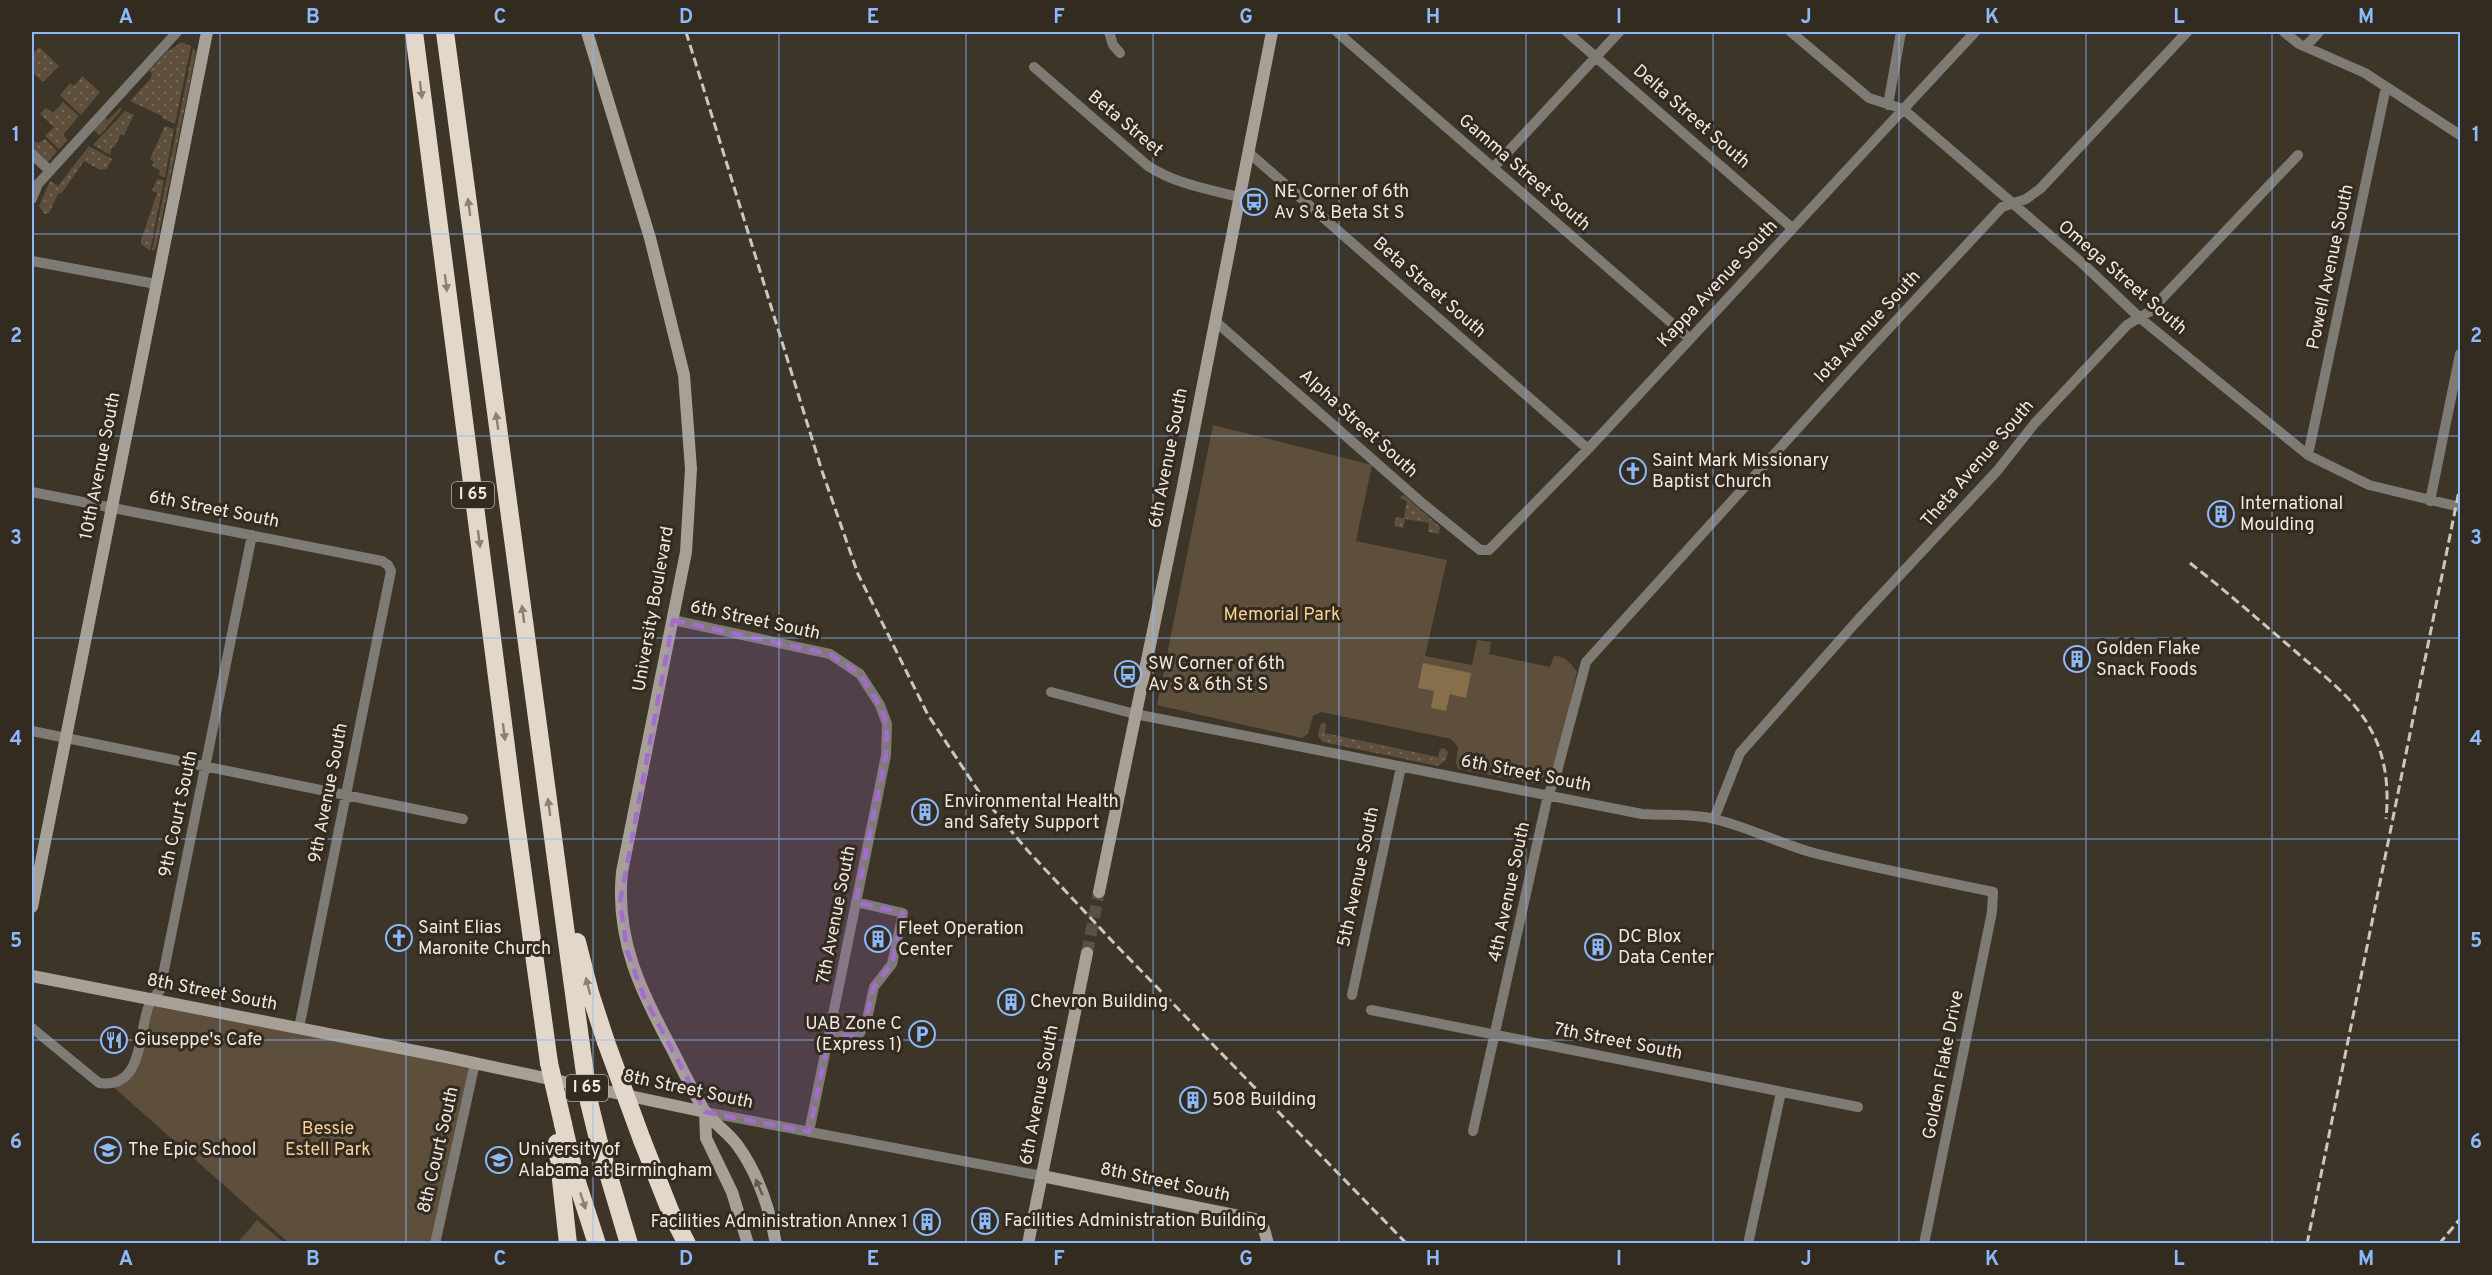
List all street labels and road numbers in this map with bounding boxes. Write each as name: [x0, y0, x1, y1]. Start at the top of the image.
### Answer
street label: Delta Street South: [1628, 60, 1754, 174]
street label: Beta Street: [1083, 86, 1167, 162]
street label: Gamma Street South: [1453, 109, 1595, 237]
street label: Powell Avenue South: [2302, 182, 2360, 352]
street label: Kappa Avenue South: [1653, 215, 1783, 353]
street label: Omega Street South: [2053, 216, 2191, 340]
street label: Beta Street South: [1368, 232, 1490, 344]
street label: Iota Avenue South: [1810, 266, 1926, 388]
street label: Alpha Street South: [1294, 365, 1422, 483]
street label: 6th Avenue South: [1144, 386, 1194, 530]
street label: 10th Avenue South: [75, 390, 127, 542]
street label: Theta Avenue South: [1916, 395, 2040, 533]
road number: I 65: [452, 482, 494, 508]
street label: 6th Street South: [147, 486, 281, 534]
street label: University Boulevard: [628, 524, 680, 694]
street label: 6th Street South: [688, 596, 822, 646]
street label: 9th Avenue South: [304, 721, 354, 865]
street label: 9th Court South: [154, 748, 204, 880]
street label: 6th Street South: [1459, 750, 1593, 798]
street label: 5th Avenue South: [1333, 805, 1385, 949]
street label: 4th Avenue South: [1484, 820, 1536, 964]
street label: 7th Avenue South: [812, 844, 862, 986]
street label: 8th Street South: [145, 969, 279, 1017]
street label: Golden Flake Drive: [1918, 989, 1970, 1141]
street label: 7th Street South: [1552, 1018, 1684, 1066]
street label: 6th Avenue South: [1015, 1023, 1065, 1167]
street label: 8th Street South: [621, 1065, 755, 1115]
road number: I 65: [566, 1075, 608, 1101]
street label: 8th Court South: [413, 1085, 465, 1215]
street label: 8th Street South: [1098, 1158, 1232, 1208]

